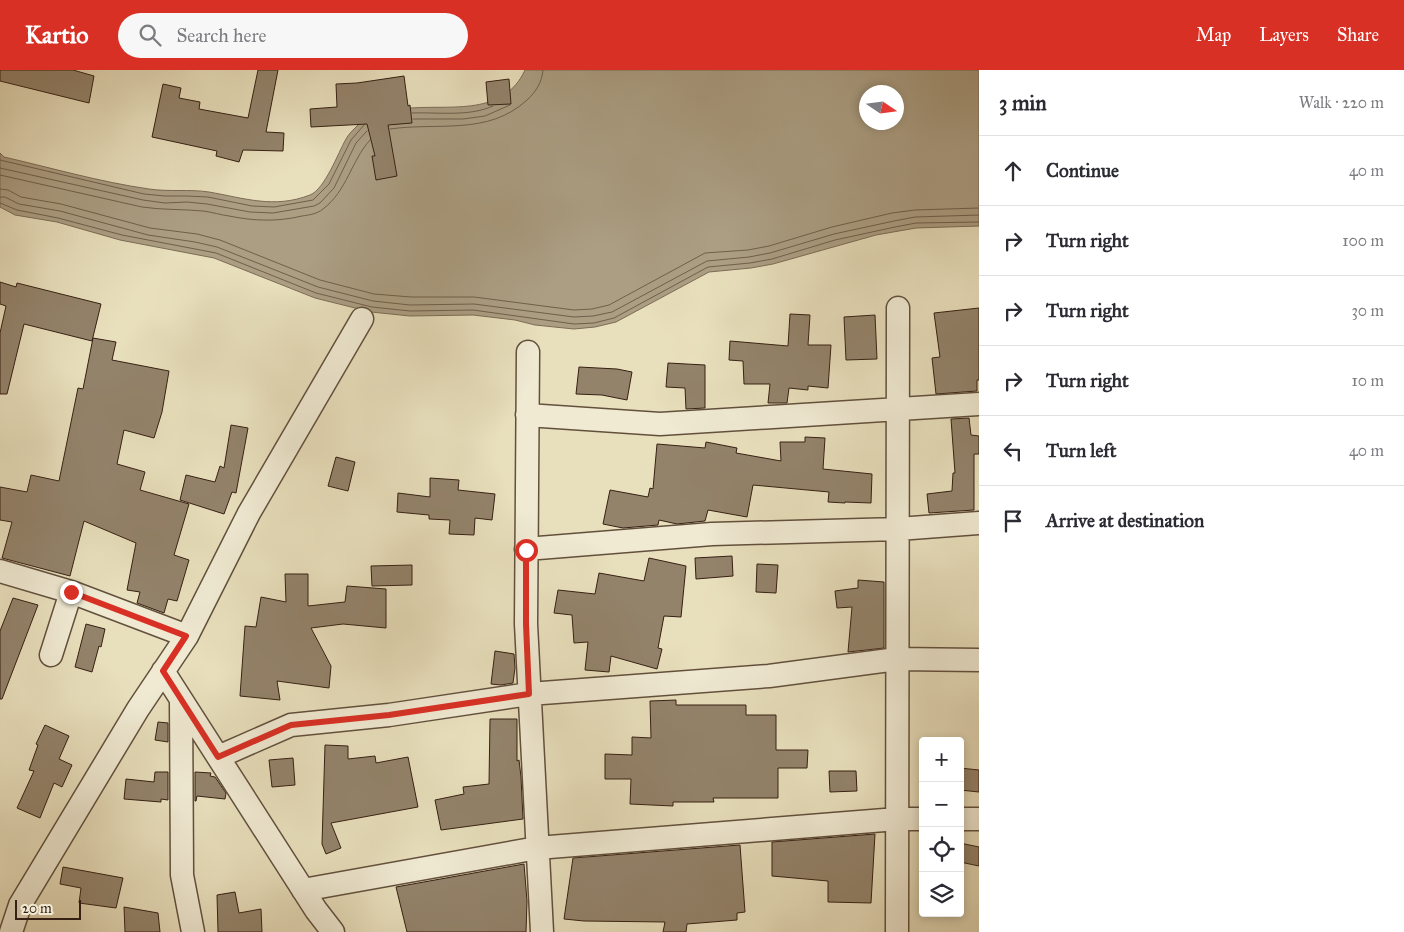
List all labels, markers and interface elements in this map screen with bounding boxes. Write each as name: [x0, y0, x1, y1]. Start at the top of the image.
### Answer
search box: [118, 13, 468, 58]
text: Kartio: [25, 20, 88, 50]
icon: search: [136, 21, 164, 49]
text: Search here: [176, 24, 266, 47]
text: Map: [1196, 24, 1231, 46]
text: Layers: [1259, 24, 1309, 46]
text: Share: [1337, 24, 1379, 46]
north arrow: [859, 85, 904, 130]
text: 3 min: [999, 90, 1047, 116]
text: Walk · 220 m: [1299, 93, 1384, 112]
icon: ahead: [999, 157, 1027, 185]
text: Continue: [1046, 159, 1119, 182]
text: 40 m: [1349, 161, 1384, 180]
icon: right: [999, 227, 1027, 255]
text: Turn right: [1046, 229, 1129, 252]
text: 100 m: [1342, 231, 1384, 250]
icon: right: [999, 297, 1027, 325]
text: Turn right: [1046, 299, 1129, 322]
text: 30 m: [1351, 301, 1384, 320]
icon: right: [999, 367, 1027, 395]
text: Turn right: [1046, 369, 1129, 392]
text: 10 m: [1352, 371, 1384, 390]
icon: left: [999, 437, 1027, 465]
text: Turn left: [1046, 439, 1116, 462]
text: 40 m: [1349, 441, 1384, 460]
icon: arrive: [999, 507, 1027, 535]
text: Arrive at destination: [1046, 509, 1204, 532]
route start: [515, 539, 538, 562]
route end: [60, 581, 83, 604]
map controls: [919, 737, 964, 917]
button: +: [919, 737, 964, 782]
button: −: [919, 782, 964, 827]
button: locate: [919, 827, 964, 872]
button: layers: [919, 872, 964, 917]
scale bar: [15, 897, 81, 920]
text: 20 m: [22, 900, 52, 917]

